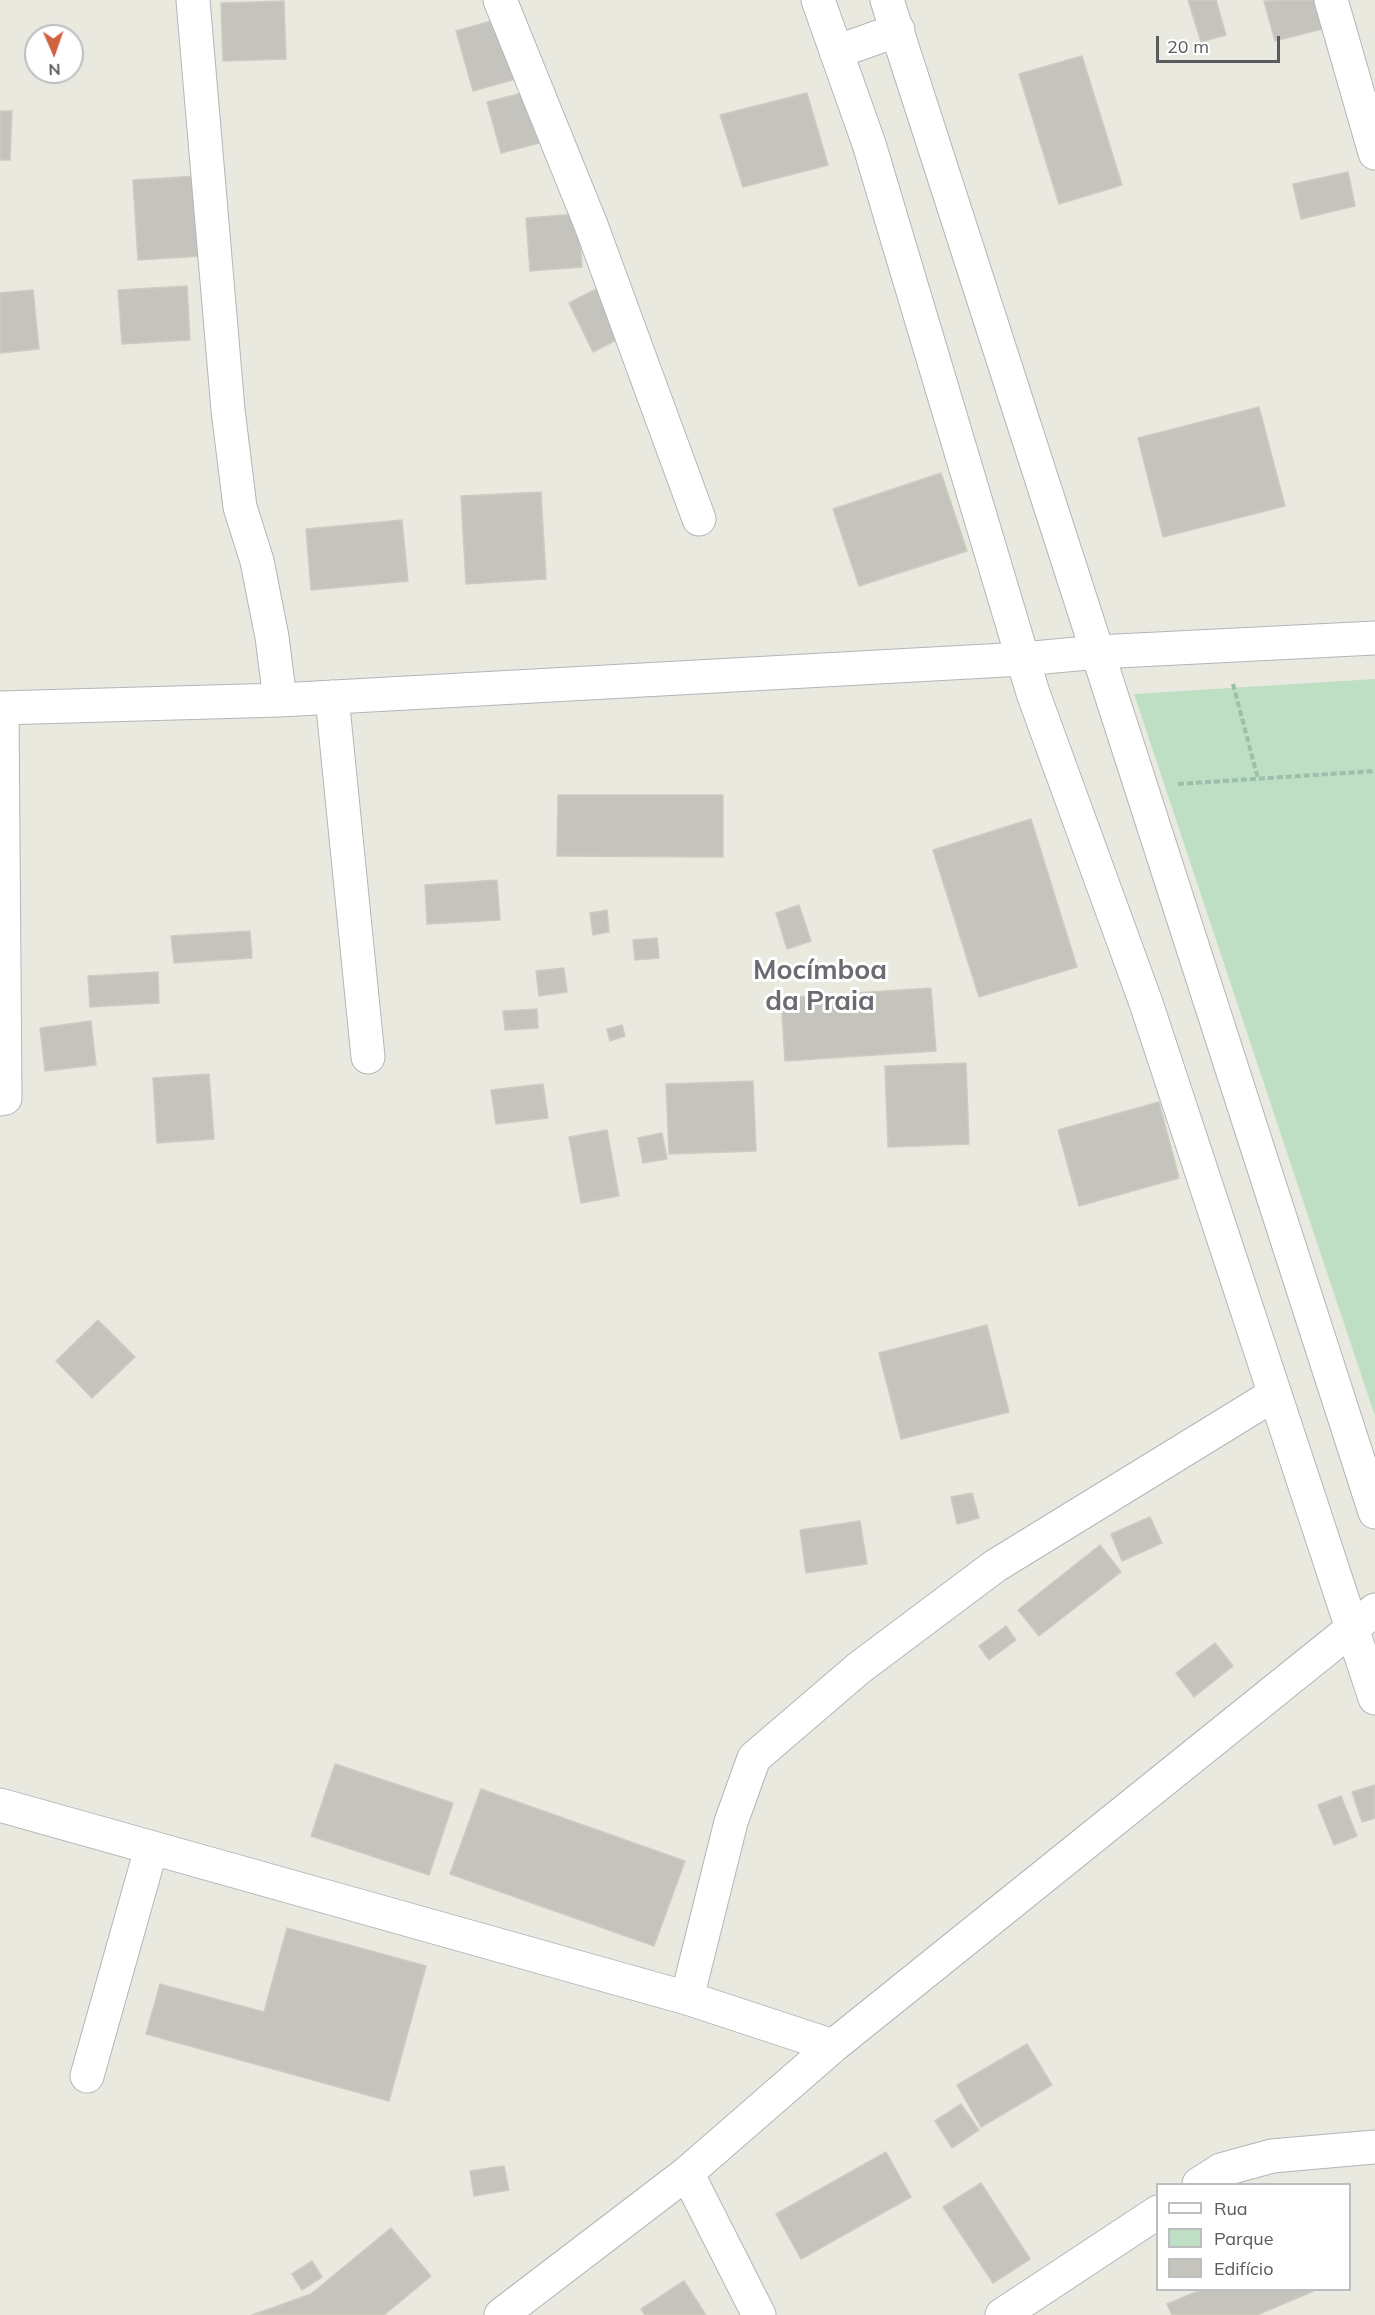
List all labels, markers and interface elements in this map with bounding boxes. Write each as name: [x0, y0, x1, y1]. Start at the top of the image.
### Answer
north arrow: [24, 24, 84, 84]
scale bar: [1159, 24, 1284, 62]
text: 20 m: [1167, 35, 1209, 58]
text: N: [48, 60, 61, 80]
district label: Mocímboa da Praia: [753, 955, 887, 1018]
legend: [1156, 2183, 1351, 2291]
text: Rua: [1214, 2197, 1248, 2220]
text: Parque: [1214, 2227, 1273, 2250]
text: Edifício: [1214, 2257, 1273, 2280]

